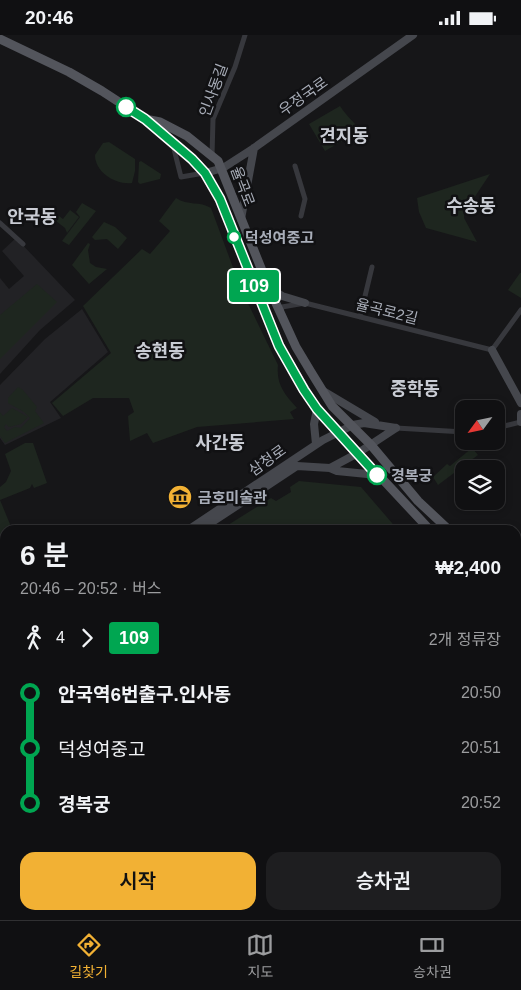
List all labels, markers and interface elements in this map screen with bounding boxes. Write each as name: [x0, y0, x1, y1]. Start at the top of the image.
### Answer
text: 20:46: [25, 7, 74, 28]
street label: 인사동길: [196, 61, 230, 119]
street label: 우정국로: [276, 73, 330, 119]
unlabelled marker: [116, 97, 136, 117]
district label: 견지동: [319, 126, 369, 146]
street label: 율곡로: [228, 164, 258, 208]
district label: 수송동: [446, 196, 496, 216]
district label: 안국동: [7, 207, 57, 227]
place label: 덕성여중고: [245, 229, 314, 246]
marker: 덕성여중고: [227, 230, 241, 244]
line badge: 109: [225, 270, 283, 302]
text: 109: [239, 276, 269, 296]
street label: 율곡로2길: [354, 295, 420, 327]
district label: 송현동: [135, 341, 185, 361]
district label: 중학동: [390, 379, 440, 399]
north arrow: [455, 400, 505, 450]
map controls: [455, 400, 505, 510]
district label: 사간동: [195, 433, 245, 453]
street label: 삼청로: [245, 441, 289, 479]
button: layers: [455, 460, 505, 510]
marker: 경복궁: [367, 465, 387, 485]
place label: 경복궁: [391, 467, 433, 484]
museum icon: 금호미술관: [167, 484, 193, 510]
place label: 금호미술관: [198, 489, 267, 506]
text: 6 분: [20, 540, 69, 571]
text: ₩2,400: [436, 557, 501, 578]
text: 20:46 – 20:52 · 버스: [20, 580, 162, 597]
icon: walk: [20, 624, 48, 652]
icon: forward: [73, 624, 101, 652]
text: 109: [119, 628, 149, 648]
text: 4: [56, 629, 65, 646]
text: 2개 정류장: [429, 631, 501, 648]
text: 안국역6번출구.인사동: [58, 684, 231, 705]
text: 20:50: [461, 684, 501, 701]
text: 덕성여중고: [58, 739, 145, 760]
text: 20:51: [461, 739, 501, 756]
text: 경복궁: [58, 794, 110, 815]
text: 20:52: [461, 794, 501, 811]
button: 시작: [20, 852, 256, 910]
button: 승차권: [266, 852, 501, 910]
tab: 길찾기: [69, 931, 108, 981]
tab: 지도: [246, 931, 274, 981]
tab: 승차권: [413, 931, 452, 981]

